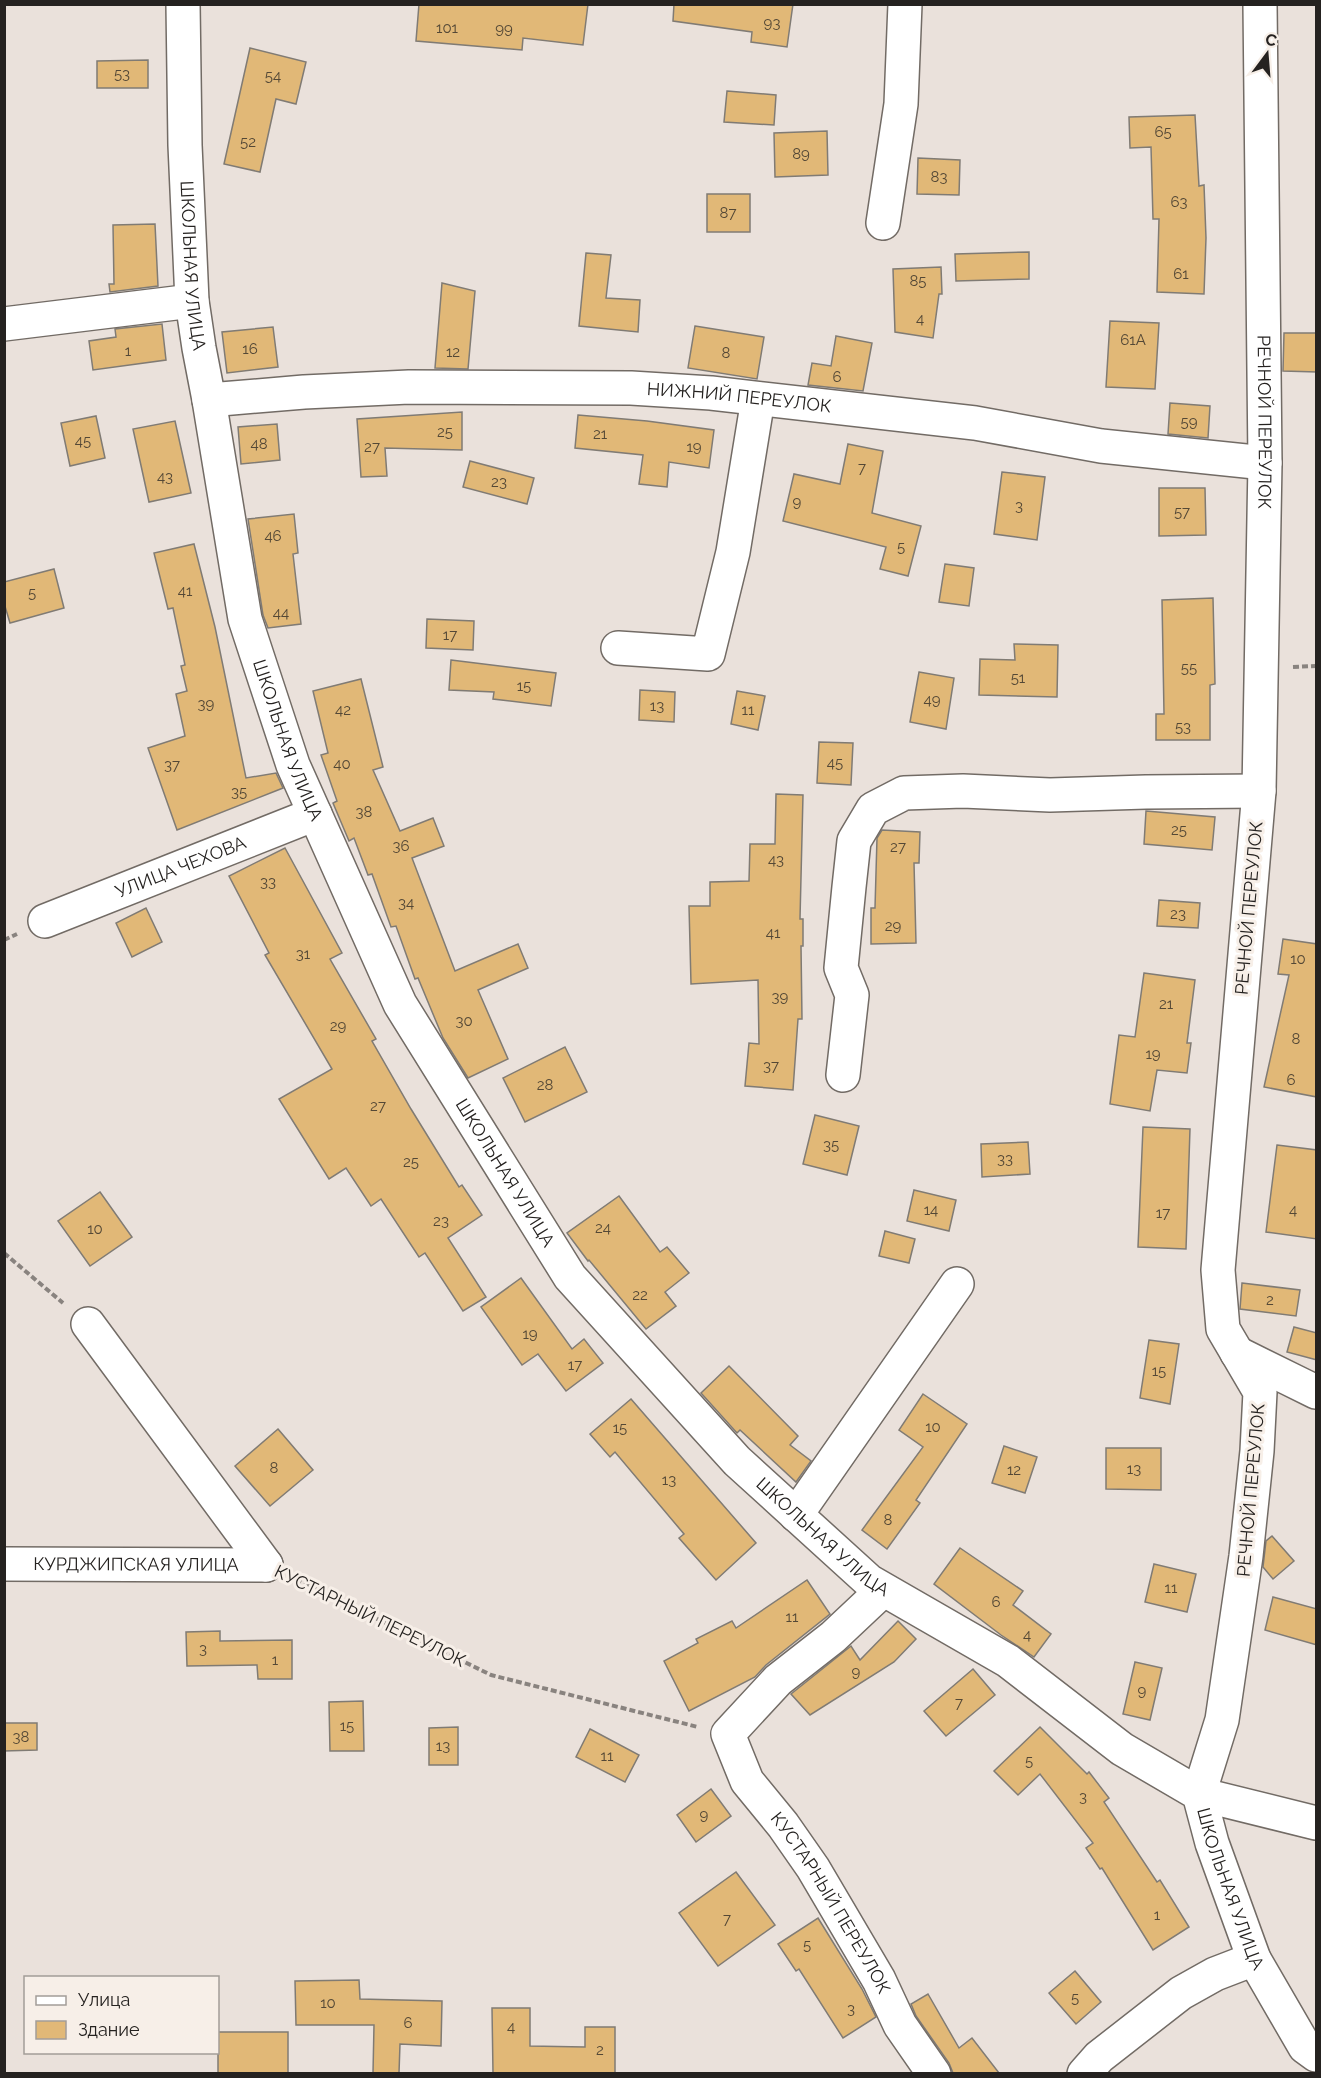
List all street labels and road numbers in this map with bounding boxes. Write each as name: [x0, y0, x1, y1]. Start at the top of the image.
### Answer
street label: ШКОЛЬНАЯ УЛИЦА: [177, 180, 210, 352]
street label: РЕЧНОЙ ПЕРЕУЛОК: [1254, 335, 1276, 509]
street label: НИЖНИЙ ПЕРЕУЛОК: [646, 378, 832, 417]
street label: ШКОЛЬНАЯ УЛИЦА: [249, 657, 327, 824]
street label: РЕЧНОЙ ПЕРЕУЛОК: [1230, 820, 1267, 995]
street label: УЛИЦА ЧЕХОВА: [112, 831, 249, 902]
street label: ШКОЛЬНАЯ УЛИЦА: [452, 1095, 559, 1250]
street label: РЕЧНОЙ ПЕРЕУЛОК: [1232, 1402, 1269, 1577]
street label: ШКОЛЬНАЯ УЛИЦА: [752, 1473, 893, 1600]
street label: КУРДЖИПСКАЯ УЛИЦА: [33, 1553, 239, 1575]
street label: КУСТАРНЫЙ ПЕРЕУЛОК: [271, 1560, 469, 1671]
street label: ШКОЛЬНАЯ УЛИЦА: [1193, 1805, 1269, 1973]
street label: КУСТАРНЫЙ ПЕРЕУЛОК: [767, 1808, 895, 1997]

